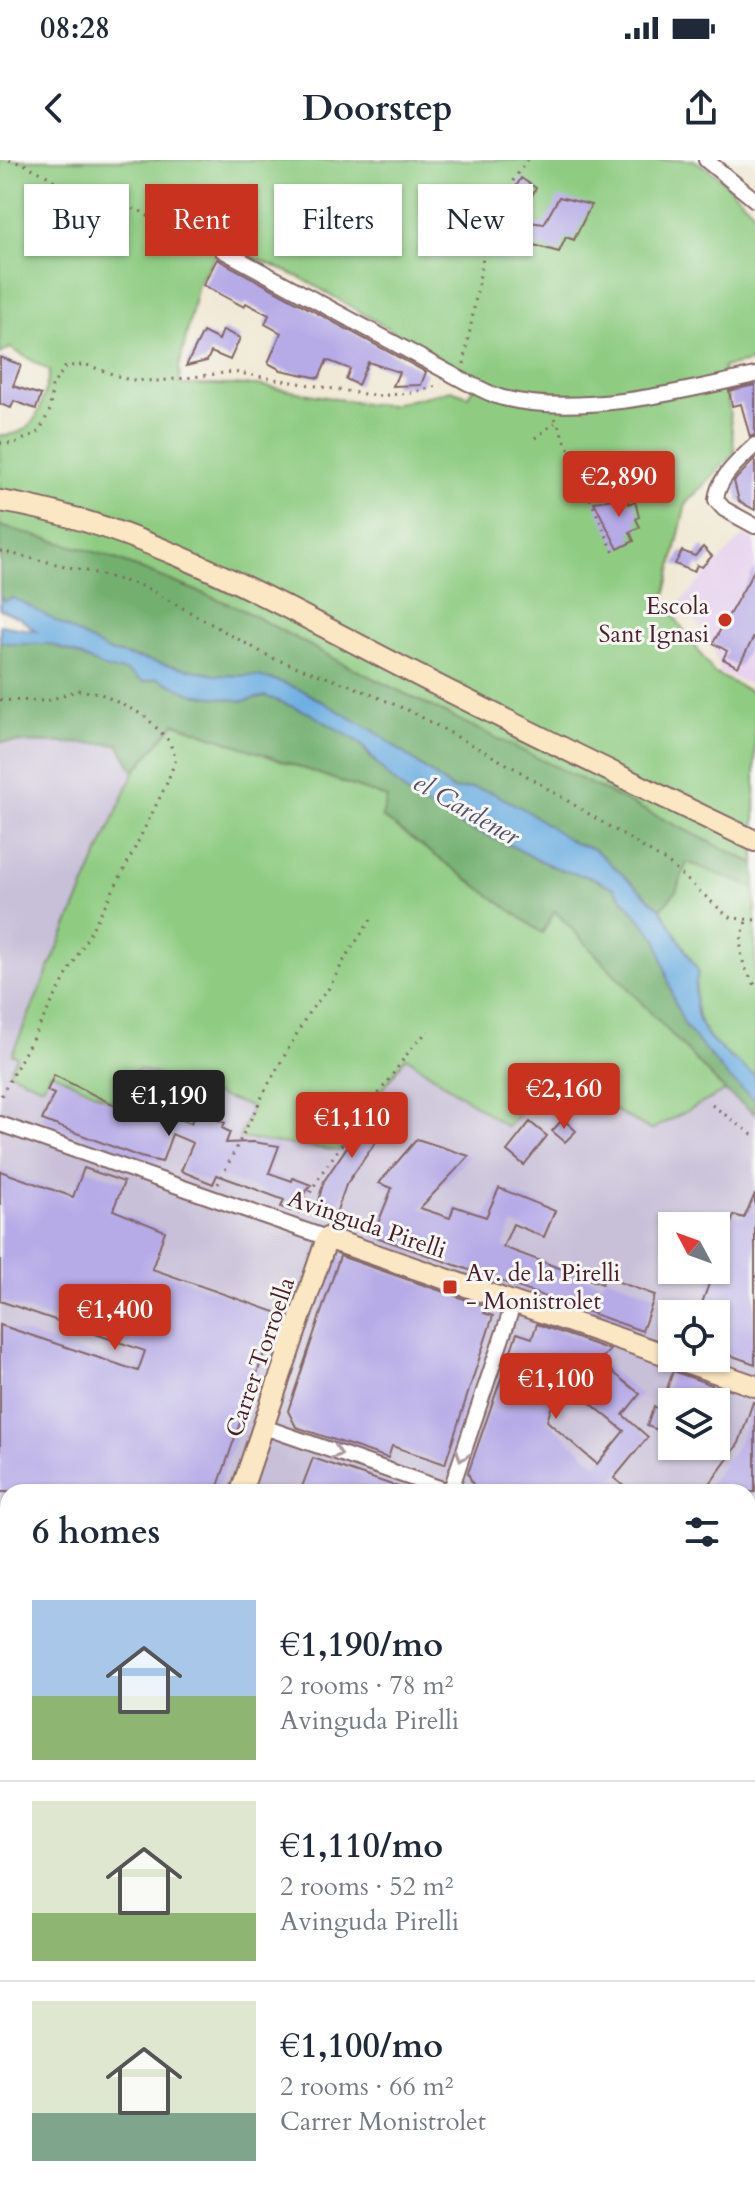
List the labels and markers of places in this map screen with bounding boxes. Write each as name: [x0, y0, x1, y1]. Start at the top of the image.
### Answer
pin: €2,890: [554, 451, 684, 519]
place label: Escola Sant Ignasi: [599, 590, 710, 651]
marker: Escola Sant Ignasi: [716, 611, 734, 629]
pin: €2,160: [499, 1063, 629, 1131]
pin: €1,190: [104, 1070, 234, 1138]
pin: €1,110: [287, 1092, 417, 1160]
place label: Av. de la Pirelli - Monistrolet: [466, 1257, 621, 1318]
marker: Av. de la Pirelli - Monistrolet: [441, 1278, 459, 1296]
pin: €1,400: [50, 1284, 180, 1352]
pin: €1,100: [491, 1353, 621, 1421]

